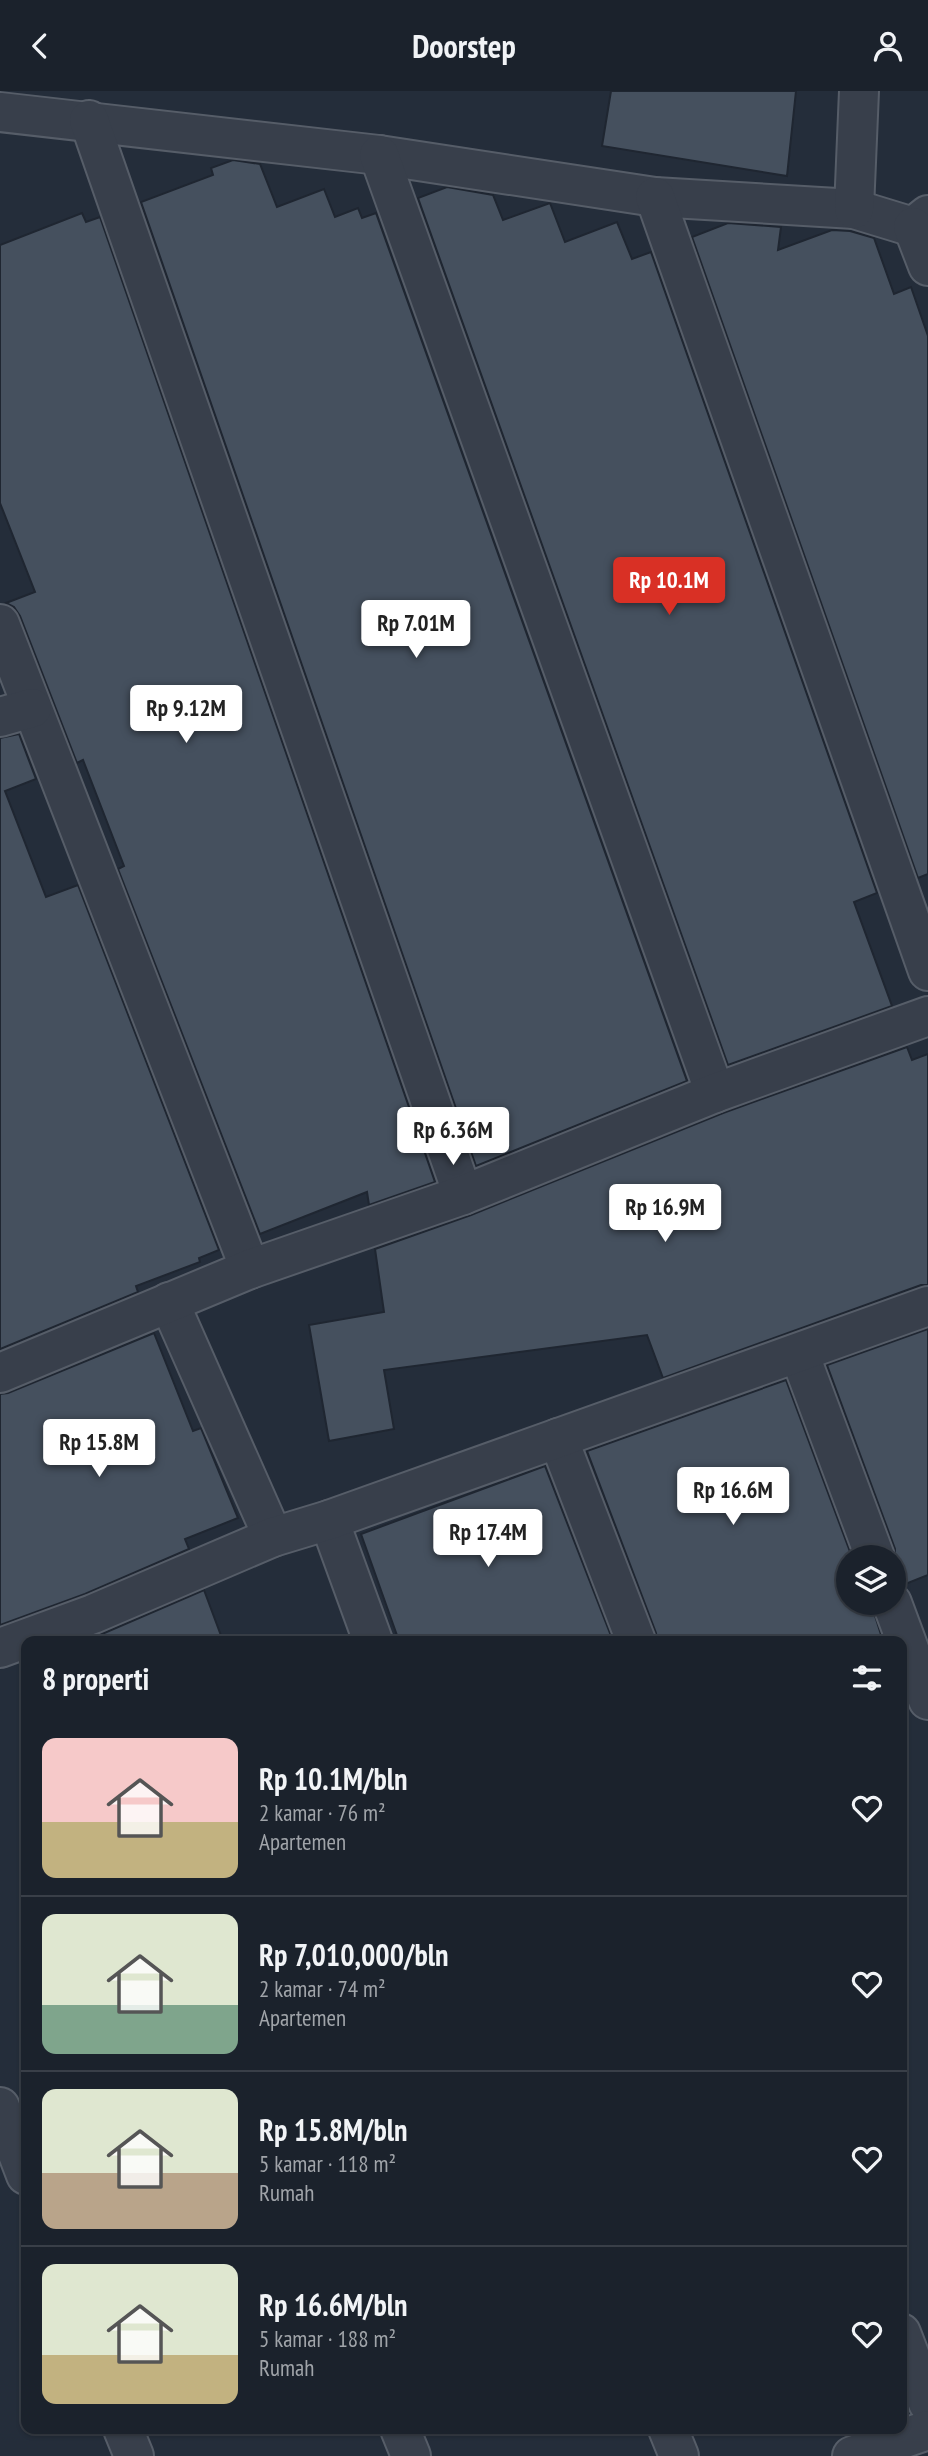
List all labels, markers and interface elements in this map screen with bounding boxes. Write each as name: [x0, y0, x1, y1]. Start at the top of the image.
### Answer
text: Doorstep: [412, 25, 516, 67]
icon: back: [21, 27, 59, 65]
icon: person: [869, 27, 907, 65]
pin: Rp 10.1M: [597, 557, 741, 617]
text: Rp 10.1M: [629, 565, 709, 594]
pin: Rp 7.01M: [344, 601, 488, 660]
text: Rp 7.01M: [377, 608, 455, 637]
pin: Rp 9.12M: [114, 685, 258, 745]
text: Rp 9.12M: [146, 693, 226, 722]
pin: Rp 6.36M: [381, 1107, 525, 1167]
text: Rp 6.36M: [413, 1115, 493, 1144]
pin: Rp 16.9M: [593, 1185, 737, 1244]
text: Rp 16.9M: [625, 1192, 705, 1221]
pin: Rp 15.8M: [27, 1419, 171, 1479]
text: Rp 15.8M: [59, 1427, 139, 1456]
pin: Rp 16.6M: [661, 1467, 805, 1527]
text: Rp 16.6M: [693, 1475, 773, 1504]
pin: Rp 17.4M: [416, 1509, 560, 1569]
text: Rp 17.4M: [449, 1517, 527, 1546]
map controls: [836, 1545, 906, 1615]
button: layers: [836, 1545, 906, 1615]
text: 8 properti: [42, 1659, 149, 1698]
icon: filters: [848, 1659, 886, 1697]
text: Rp 10.1M/bln: [259, 1759, 407, 1798]
icon: home: [98, 1766, 182, 1850]
icon: heart: [848, 1789, 886, 1827]
text: 2 kamar · 76 m²: [259, 1798, 386, 1827]
text: Apartemen: [259, 1827, 346, 1856]
text: Rp 7,010,000/bln: [259, 1935, 449, 1974]
icon: home: [98, 1942, 182, 2026]
icon: heart: [848, 1965, 886, 2003]
text: 2 kamar · 74 m²: [259, 1974, 386, 2003]
text: Apartemen: [259, 2003, 346, 2032]
text: Rp 15.8M/bln: [259, 2110, 407, 2149]
icon: home: [98, 2117, 182, 2201]
icon: heart: [848, 2140, 886, 2178]
text: 5 kamar · 118 m²: [259, 2149, 396, 2178]
text: Rumah: [259, 2178, 314, 2207]
text: Rp 16.6M/bln: [259, 2285, 407, 2324]
icon: home: [98, 2292, 182, 2376]
icon: heart: [848, 2315, 886, 2353]
text: 5 kamar · 188 m²: [259, 2324, 396, 2353]
text: Rumah: [259, 2353, 314, 2382]

